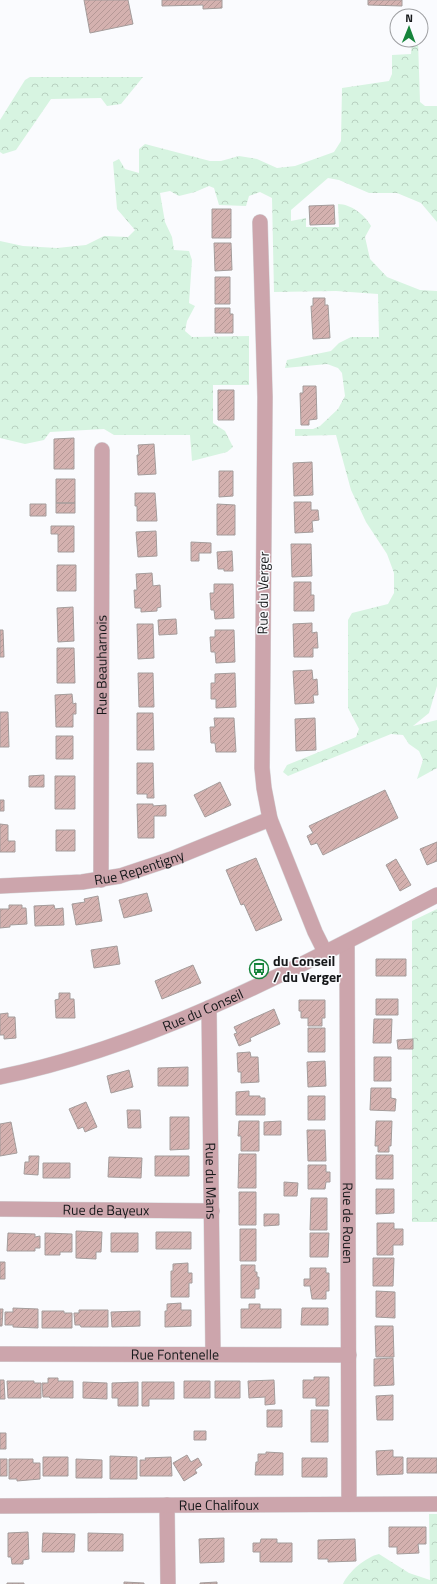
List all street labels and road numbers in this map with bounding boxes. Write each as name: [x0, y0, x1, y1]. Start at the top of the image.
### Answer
street label: Rue du Verger: [251, 551, 274, 635]
street label: Rue Beauharnois: [90, 615, 112, 715]
street label: Rue Repentigny: [92, 844, 187, 890]
street label: Rue du Conseil: [159, 983, 247, 1036]
street label: Rue du Mans: [201, 1142, 222, 1220]
street label: Rue de Rouen: [338, 1182, 359, 1264]
street label: Rue de Bayeux: [62, 1199, 150, 1220]
street label: Rue Fontenelle: [131, 1343, 219, 1365]
street label: Rue Chalifoux: [179, 1494, 260, 1515]

